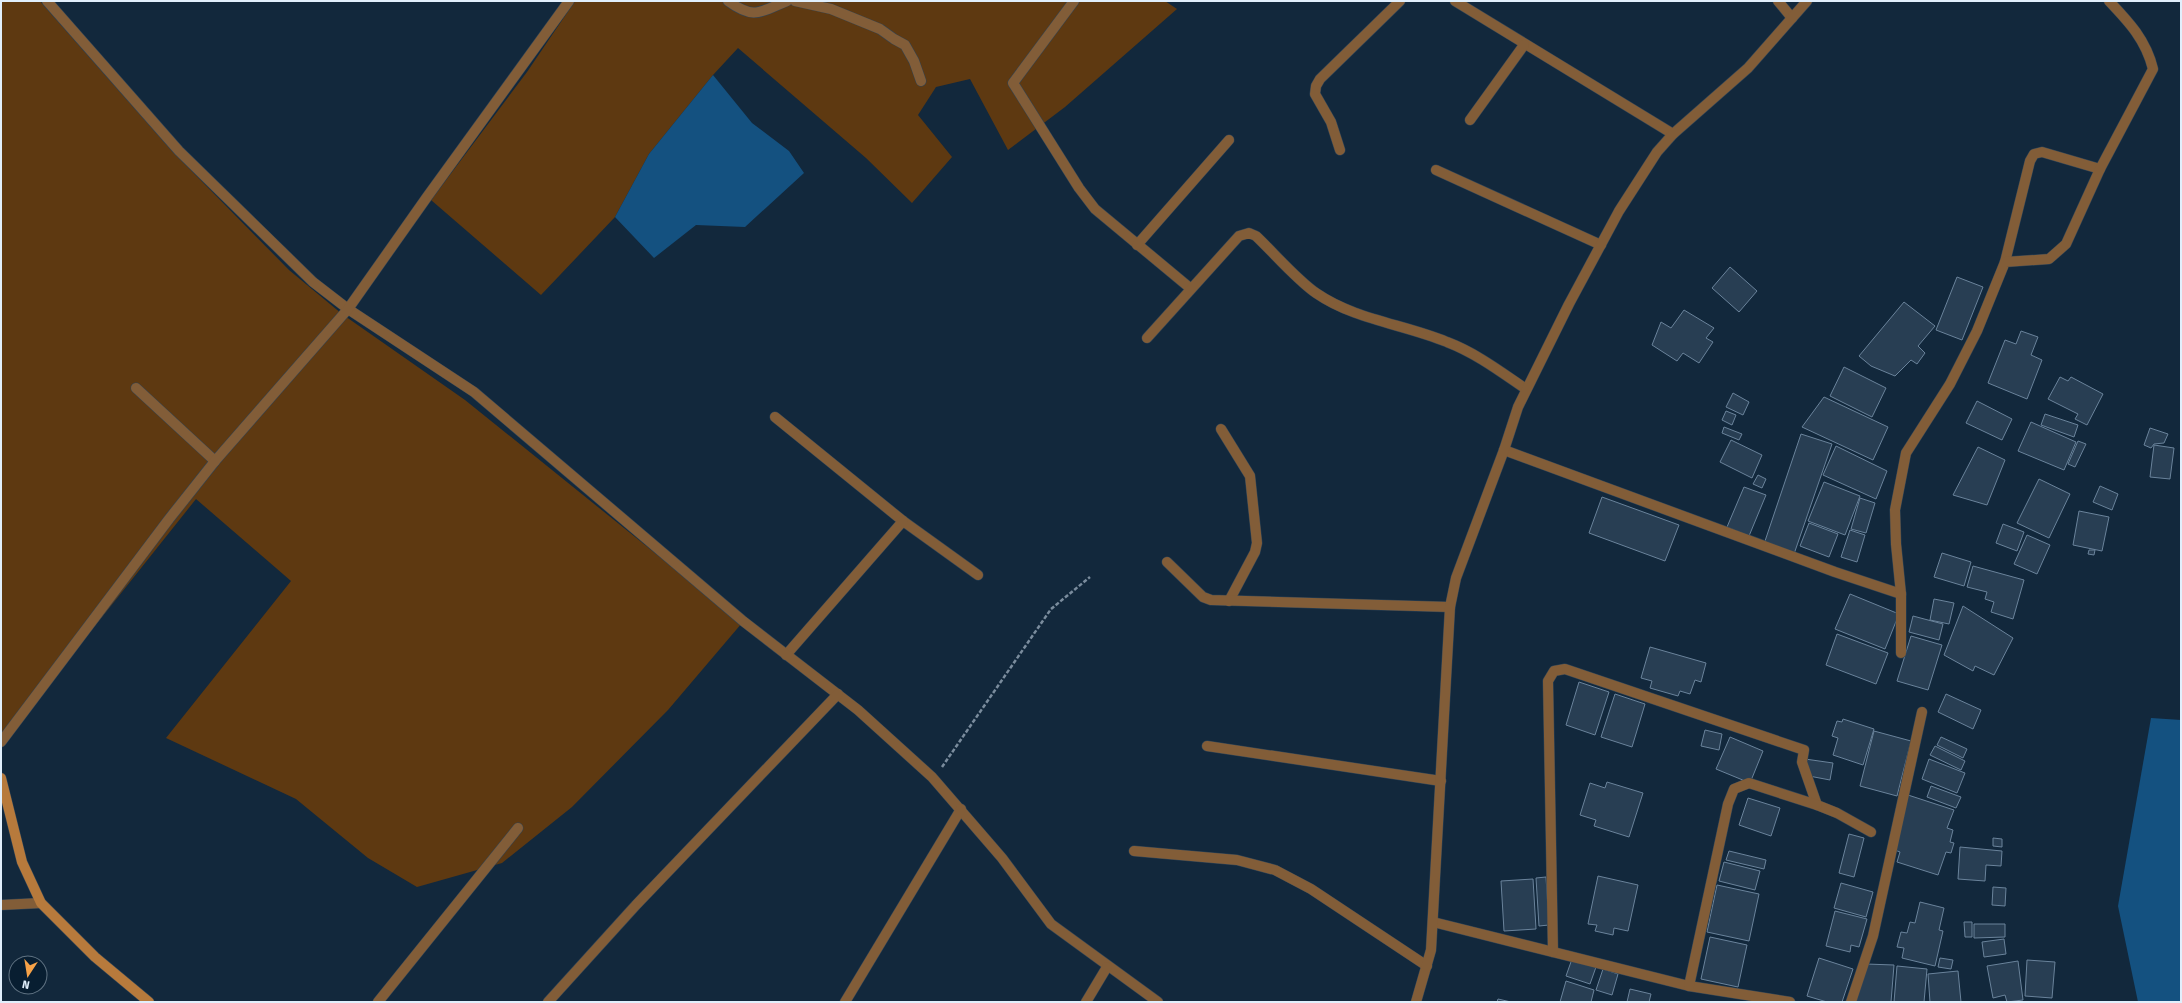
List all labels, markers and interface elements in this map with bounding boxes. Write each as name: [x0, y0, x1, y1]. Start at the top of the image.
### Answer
north arrow: [8, 955, 48, 995]
text: N: [21, 977, 31, 991]

